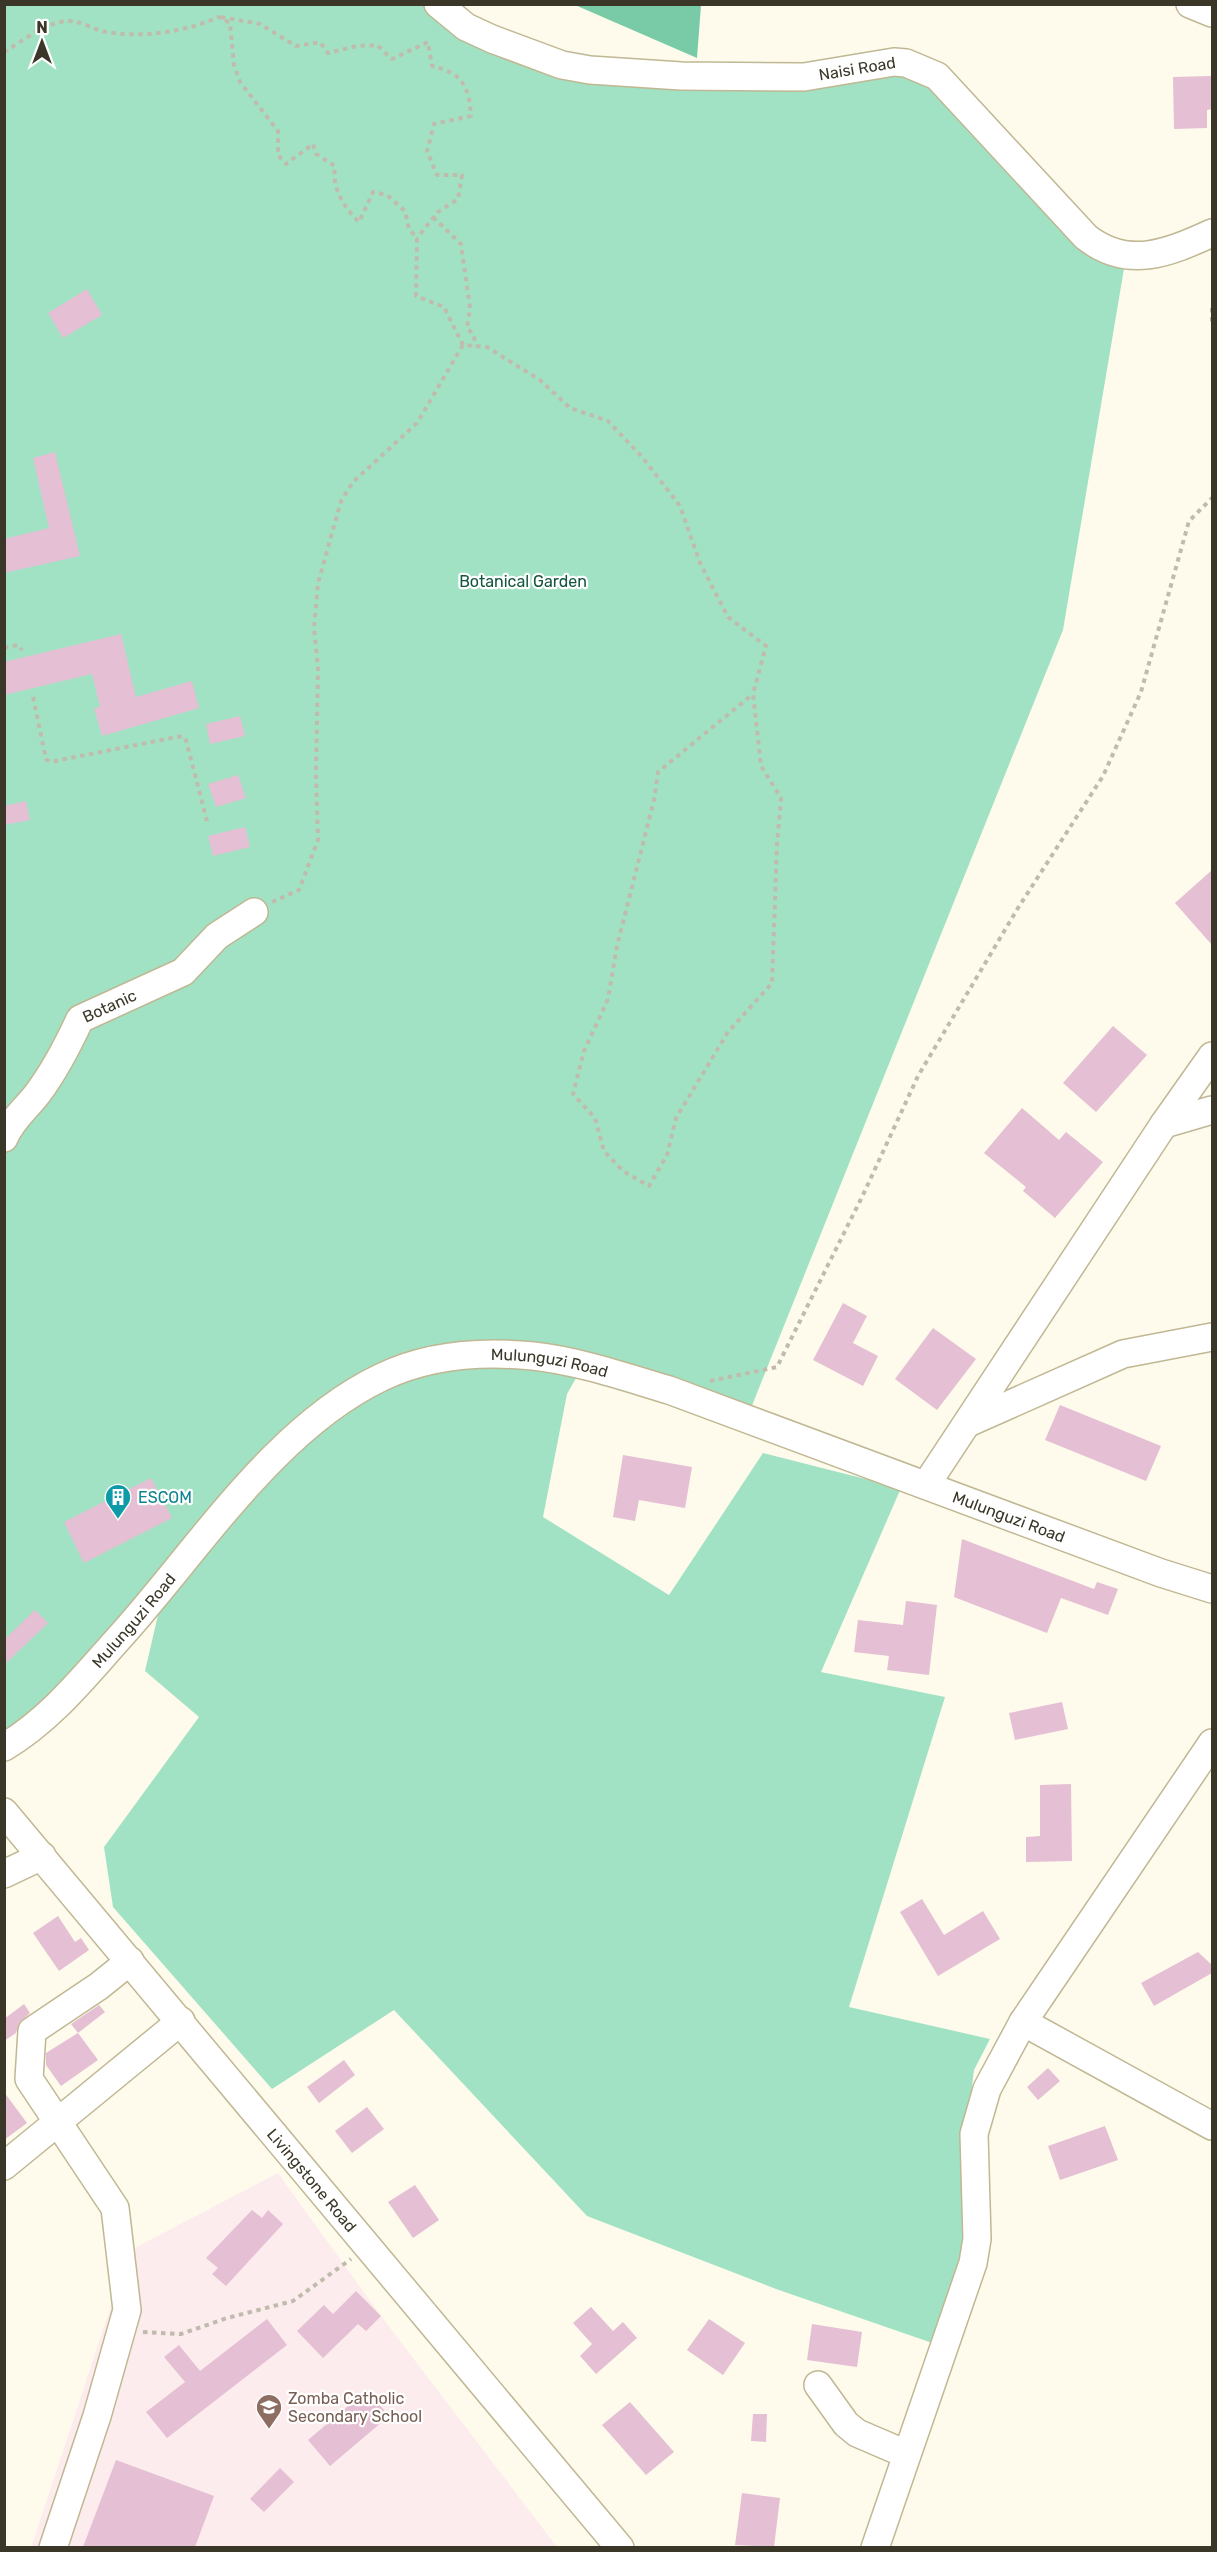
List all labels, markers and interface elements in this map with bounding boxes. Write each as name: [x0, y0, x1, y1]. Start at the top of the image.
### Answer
north arrow: [12, 12, 72, 72]
text: N: [36, 18, 48, 37]
street label: Naisi Road: [817, 53, 897, 84]
park label: Botanical Garden: [459, 572, 587, 591]
street label: Botanic: [79, 985, 140, 1027]
street label: Mulunguzi Road: [491, 1345, 610, 1381]
building icon: ESCOM: [103, 1482, 133, 1520]
street label: Mulunguzi Road: [950, 1487, 1068, 1547]
place label: ESCOM: [138, 1488, 192, 1507]
street label: Mulunguzi Road: [88, 1570, 180, 1672]
street label: Livingstone Road: [263, 2125, 360, 2236]
place label: Zomba Catholic Secondary School: [288, 2389, 422, 2426]
school or university icon: Zomba Catholic Secondary School: [254, 2392, 284, 2430]

